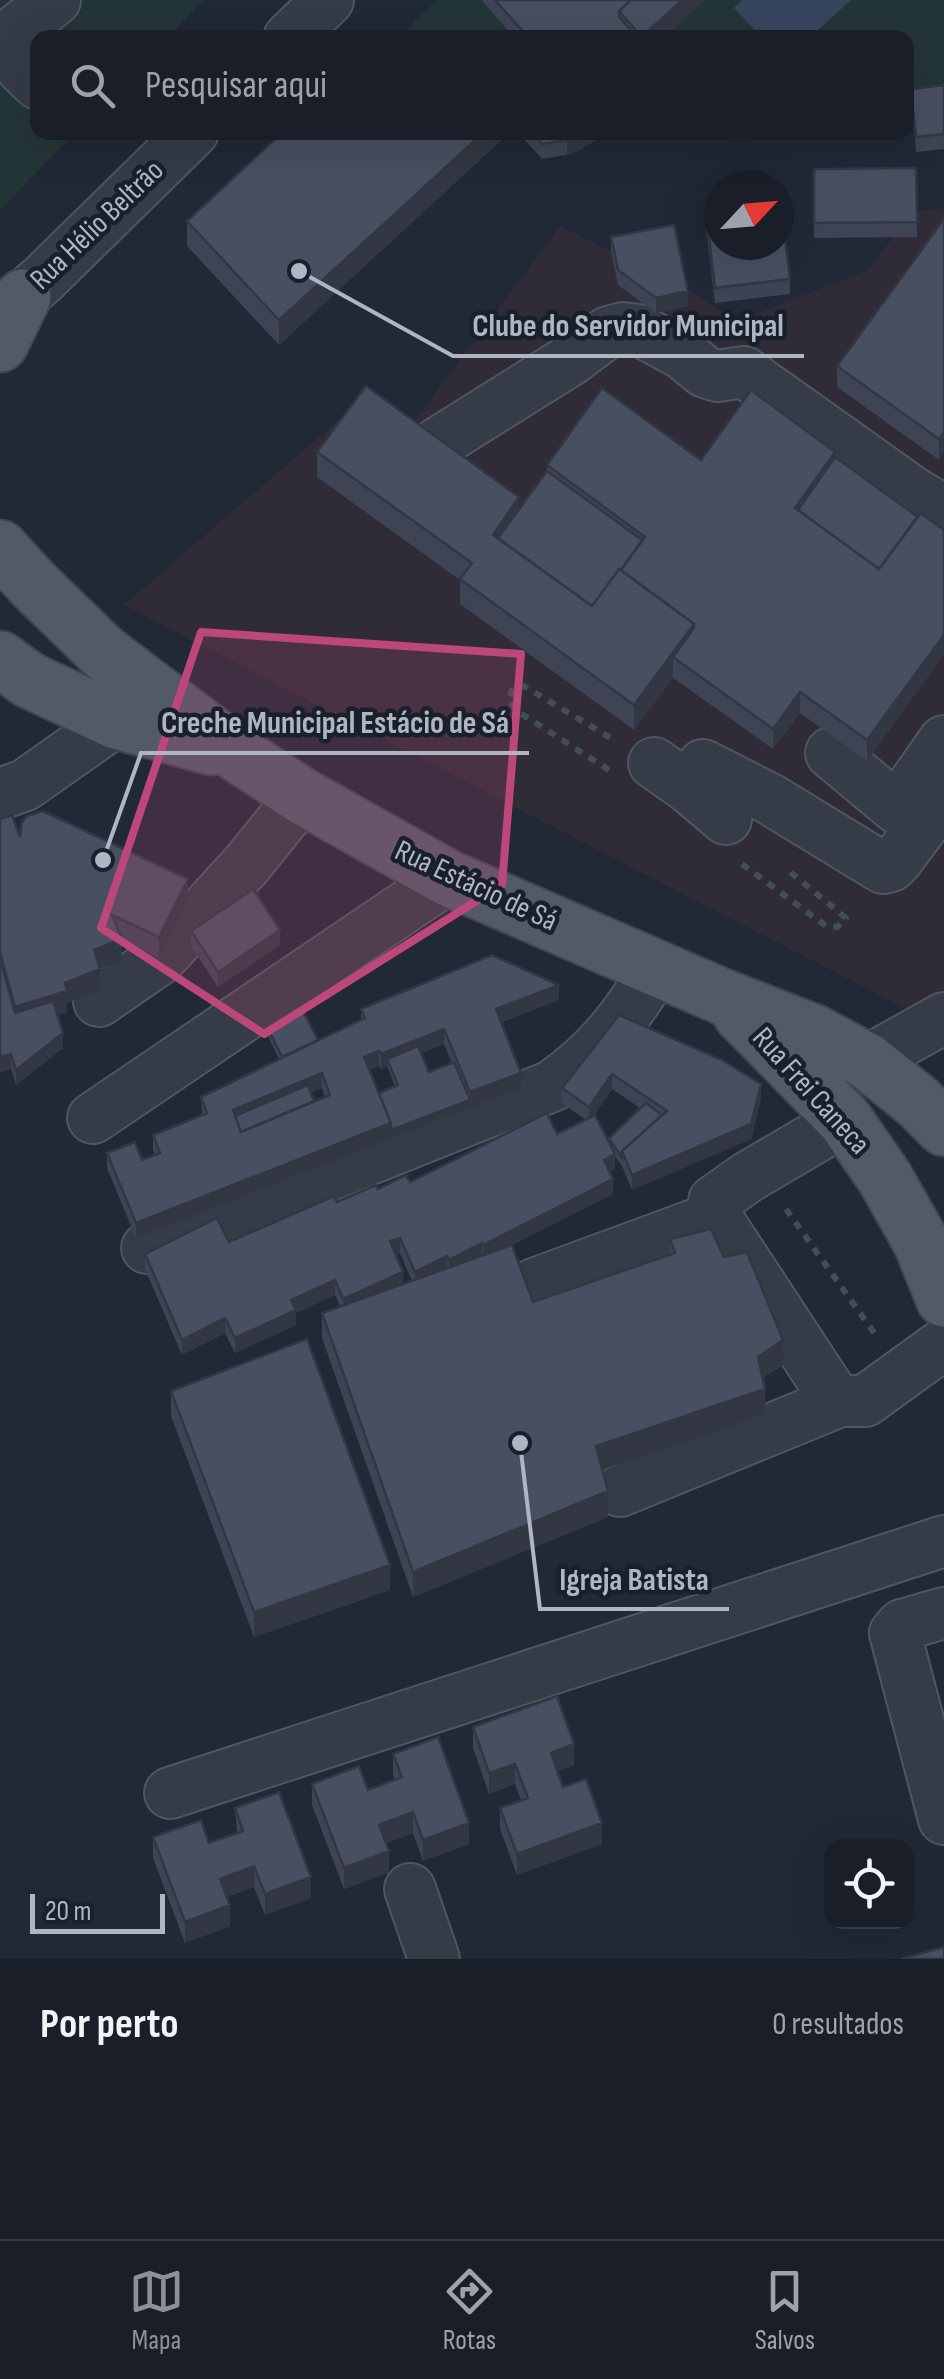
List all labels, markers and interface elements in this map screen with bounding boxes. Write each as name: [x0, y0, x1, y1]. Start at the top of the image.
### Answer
search box: [30, 30, 914, 140]
icon: search: [65, 58, 120, 113]
text: Pesquisar aqui: [145, 63, 327, 108]
street label: Rua Hélio Beltrão: [23, 153, 171, 297]
north arrow: [704, 170, 794, 260]
callout: Clube do Servidor Municipal: [453, 294, 804, 356]
text: Clube do Servidor Municipal: [472, 307, 784, 346]
callout: Creche Municipal Estácio de Sá: [141, 691, 529, 753]
text: Creche Municipal Estácio de Sá: [161, 704, 509, 743]
street label: Rua Estácio de Sá: [389, 833, 563, 939]
street label: Rua Frei Caneca: [745, 1020, 877, 1162]
callout: Igreja Batista: [540, 1547, 729, 1609]
text: Igreja Batista: [559, 1561, 709, 1600]
map controls: [824, 1839, 914, 1929]
button: locate: [824, 1839, 914, 1929]
scale bar: [30, 1889, 165, 1934]
text: 20 m: [45, 1895, 91, 1928]
text: Por perto: [40, 1999, 179, 2050]
text: 0 resultados: [772, 2005, 904, 2044]
tab: Mapa: [129, 2264, 184, 2357]
tab: Rotas: [442, 2264, 497, 2357]
tab: Salvos: [755, 2264, 815, 2357]

